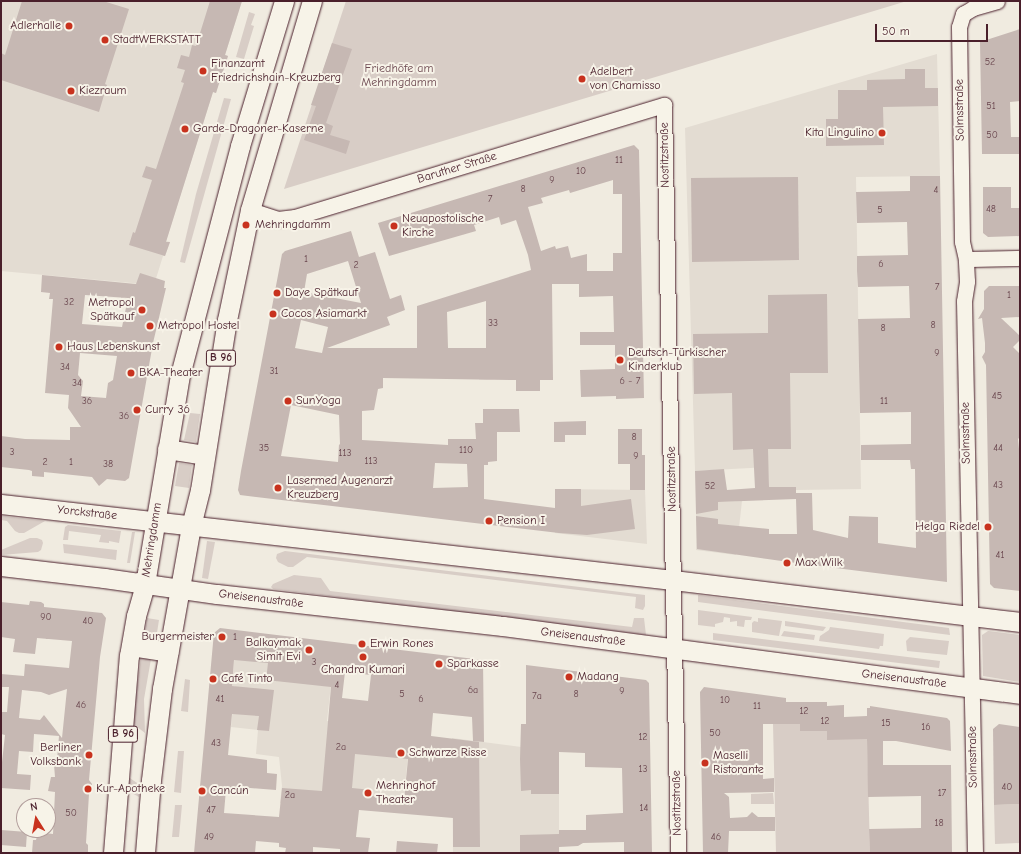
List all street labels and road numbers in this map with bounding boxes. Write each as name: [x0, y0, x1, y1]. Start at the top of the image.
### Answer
street label: Solmsstraße: [952, 79, 968, 141]
street label: Nostitzstraße: [657, 122, 673, 188]
street label: Baruther Straße: [416, 149, 498, 187]
road number: B 96: [205, 349, 237, 367]
street label: Solmsstraße: [958, 402, 974, 464]
street label: Nostitzstraße: [664, 446, 680, 512]
street label: Mehringdamm: [139, 502, 165, 578]
street label: Yorckstraße: [56, 503, 118, 523]
street label: Gneisenaustraße: [218, 587, 304, 611]
street label: Gneisenaustraße: [540, 625, 626, 649]
street label: Gneisenaustraße: [861, 667, 947, 691]
road number: B 96: [107, 725, 139, 743]
street label: Solmsstraße: [965, 726, 981, 788]
street label: Nostitzstraße: [669, 770, 685, 836]

